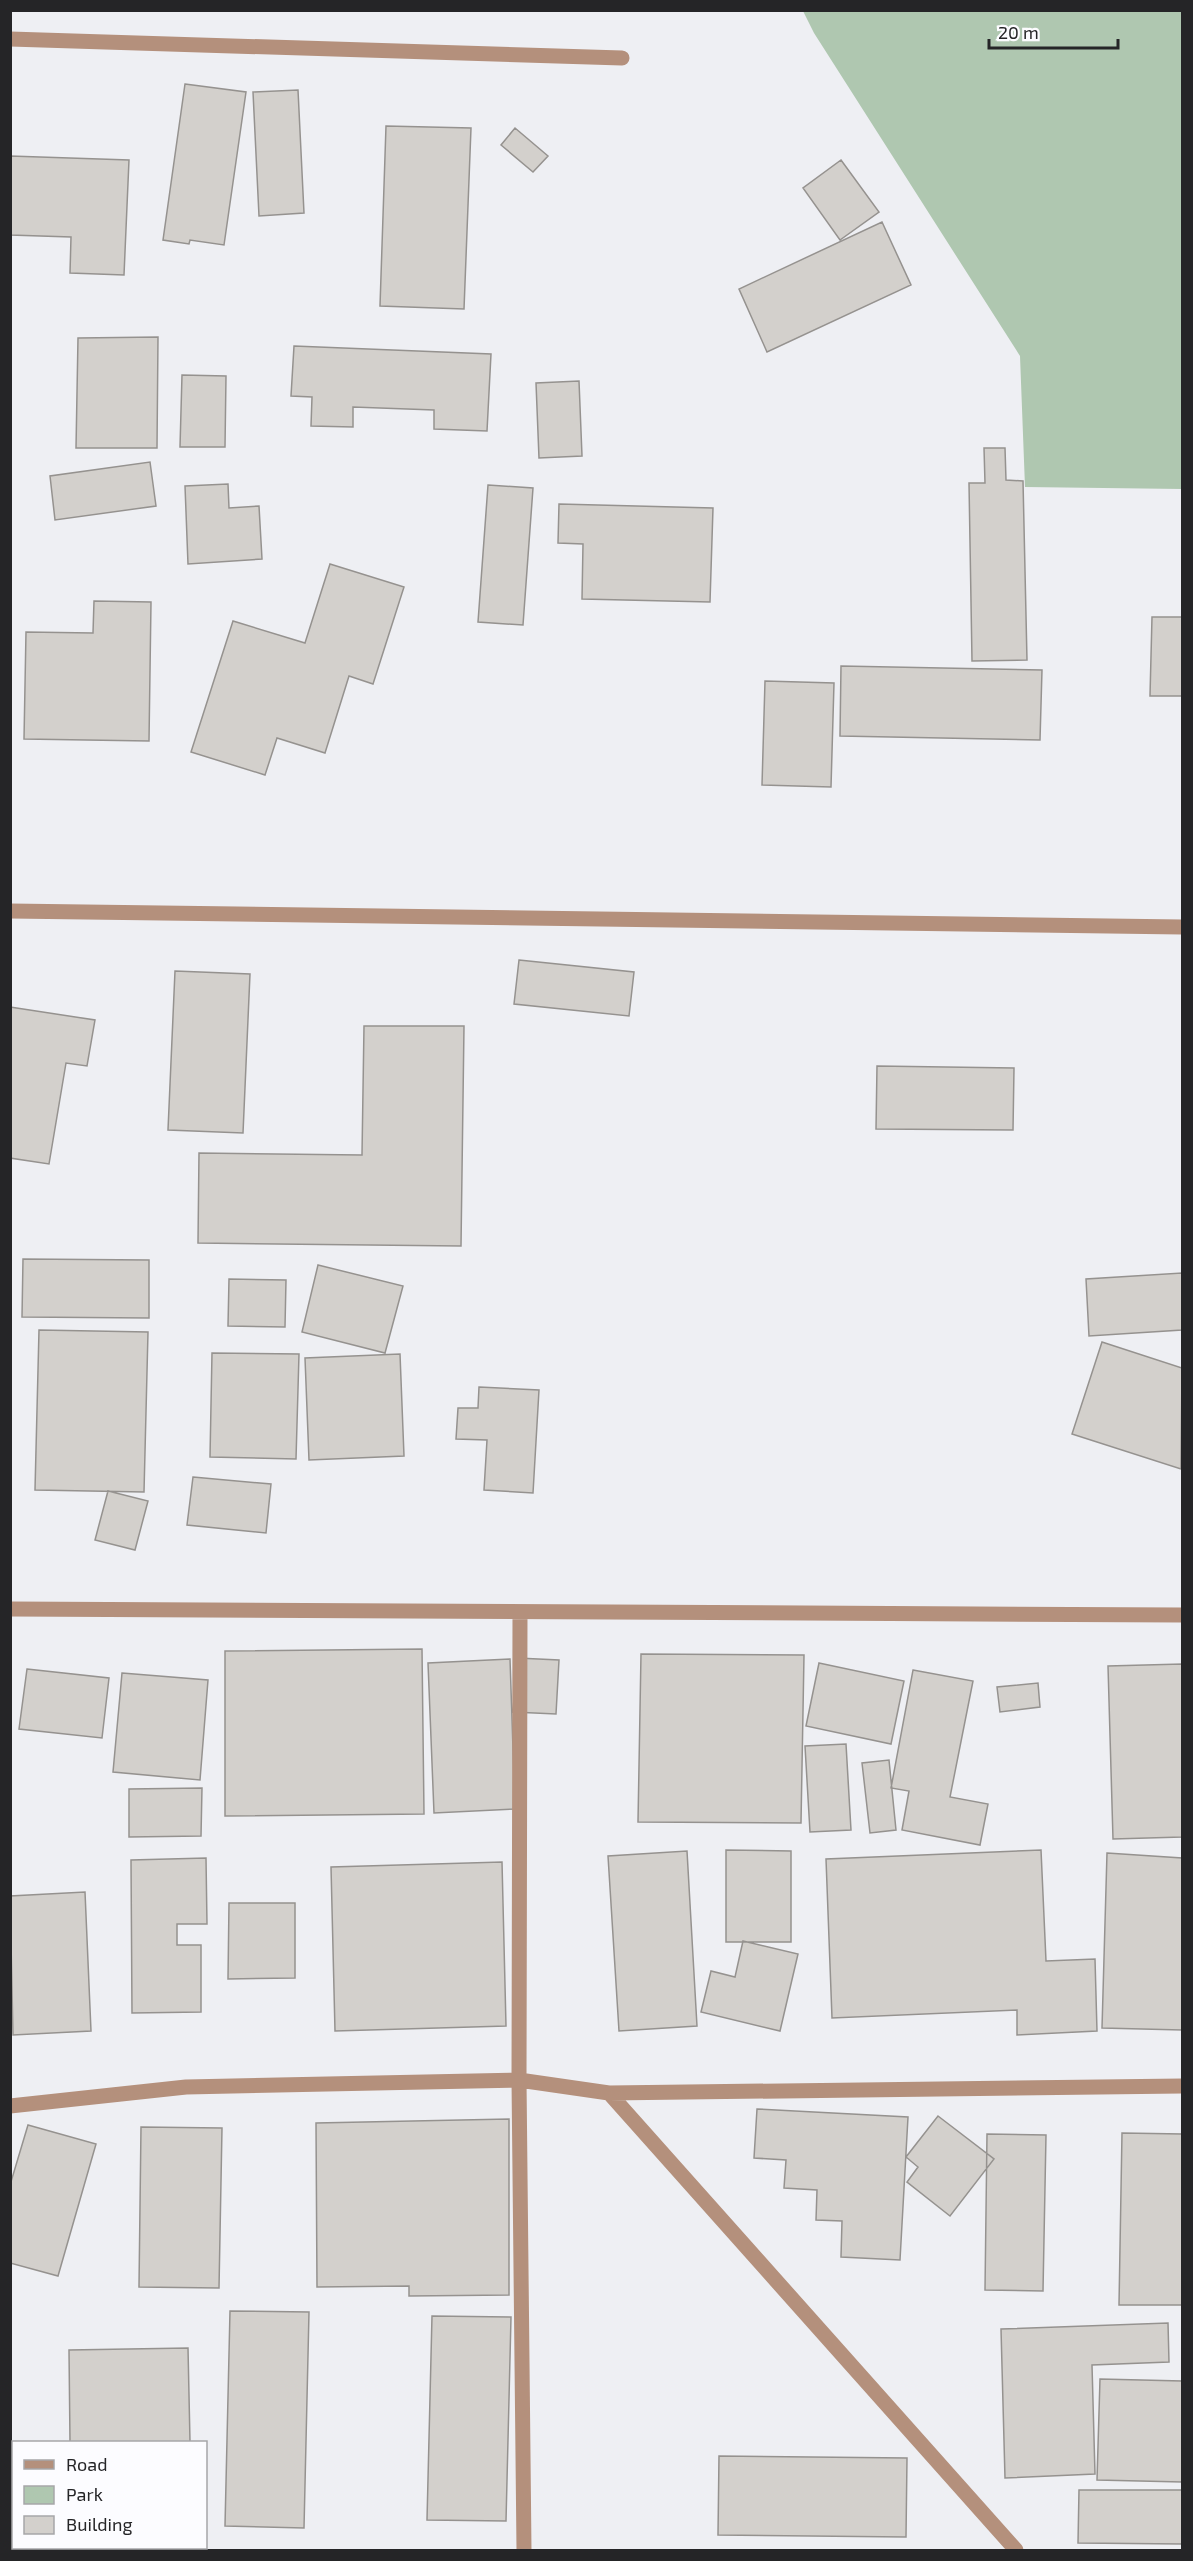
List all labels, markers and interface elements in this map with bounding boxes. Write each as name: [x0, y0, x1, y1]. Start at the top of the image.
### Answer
scale bar: [989, 12, 1118, 50]
text: 20 m: [998, 21, 1039, 43]
legend: [12, 2441, 207, 2549]
text: Road: [66, 2453, 107, 2475]
text: Park: [66, 2483, 103, 2505]
text: Building: [66, 2513, 133, 2535]

